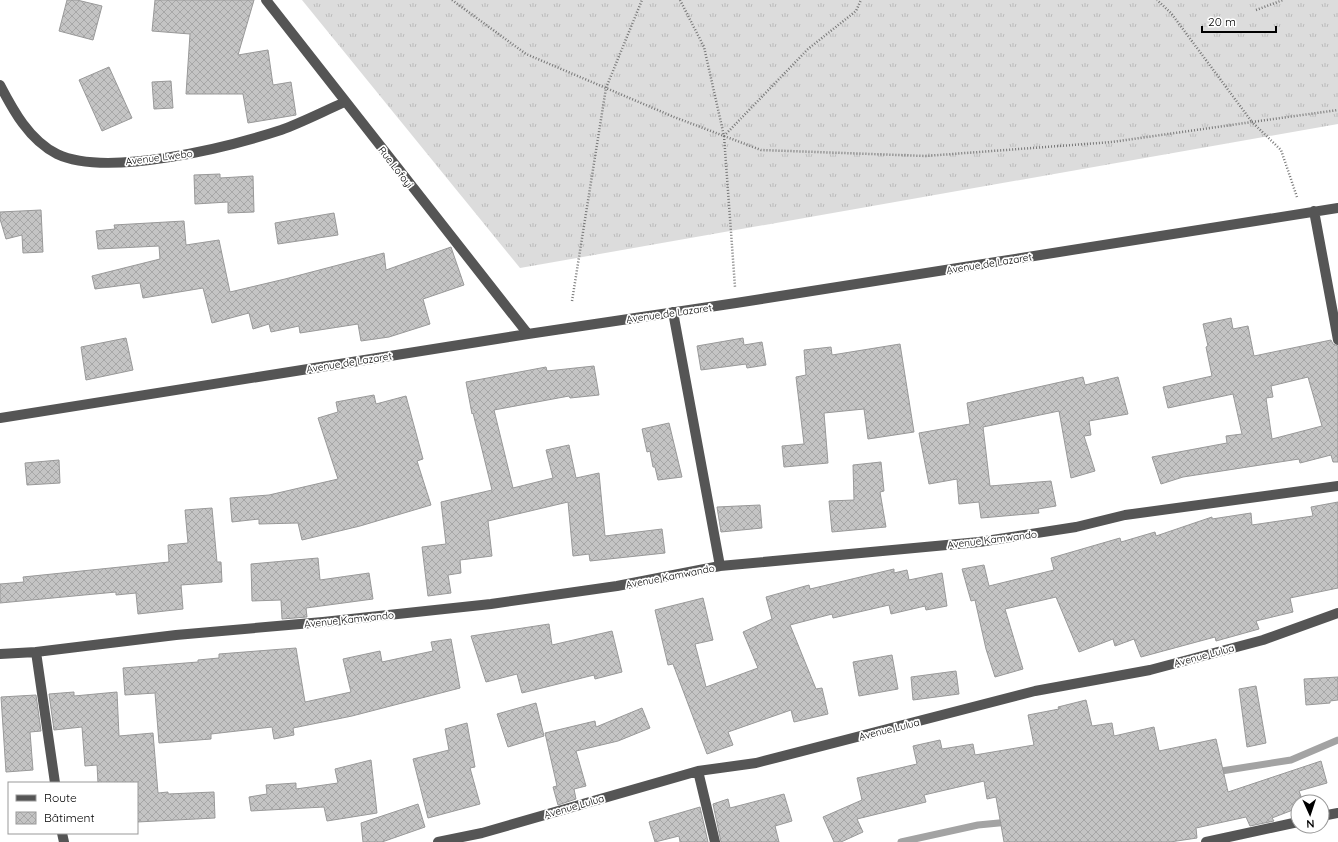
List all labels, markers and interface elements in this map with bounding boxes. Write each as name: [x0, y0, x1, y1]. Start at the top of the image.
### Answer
scale bar: [1202, 8, 1276, 34]
text: 20 m: [1208, 14, 1236, 29]
street label: Rue Lofoyi: [375, 144, 416, 191]
street label: Avenue Lwebo: [125, 147, 193, 168]
street label: Avenue de Lazaret: [945, 250, 1033, 277]
street label: Avenue de Lazaret: [625, 301, 713, 326]
street label: Avenue de Lazaret: [305, 349, 393, 376]
street label: Avenue Kamwando: [946, 528, 1038, 551]
street label: Avenue Kamwando: [624, 561, 716, 591]
street label: Avenue Kamwando: [303, 608, 395, 631]
street label: Avenue Lulua: [1173, 641, 1236, 670]
street label: Avenue Lulua: [857, 716, 921, 743]
legend: [8, 782, 138, 834]
text: Route: [44, 790, 77, 805]
street label: Avenue Lulua: [543, 792, 606, 821]
north arrow: [1290, 794, 1330, 834]
text: Bâtiment: [44, 810, 94, 825]
text: N: [1306, 817, 1315, 831]

